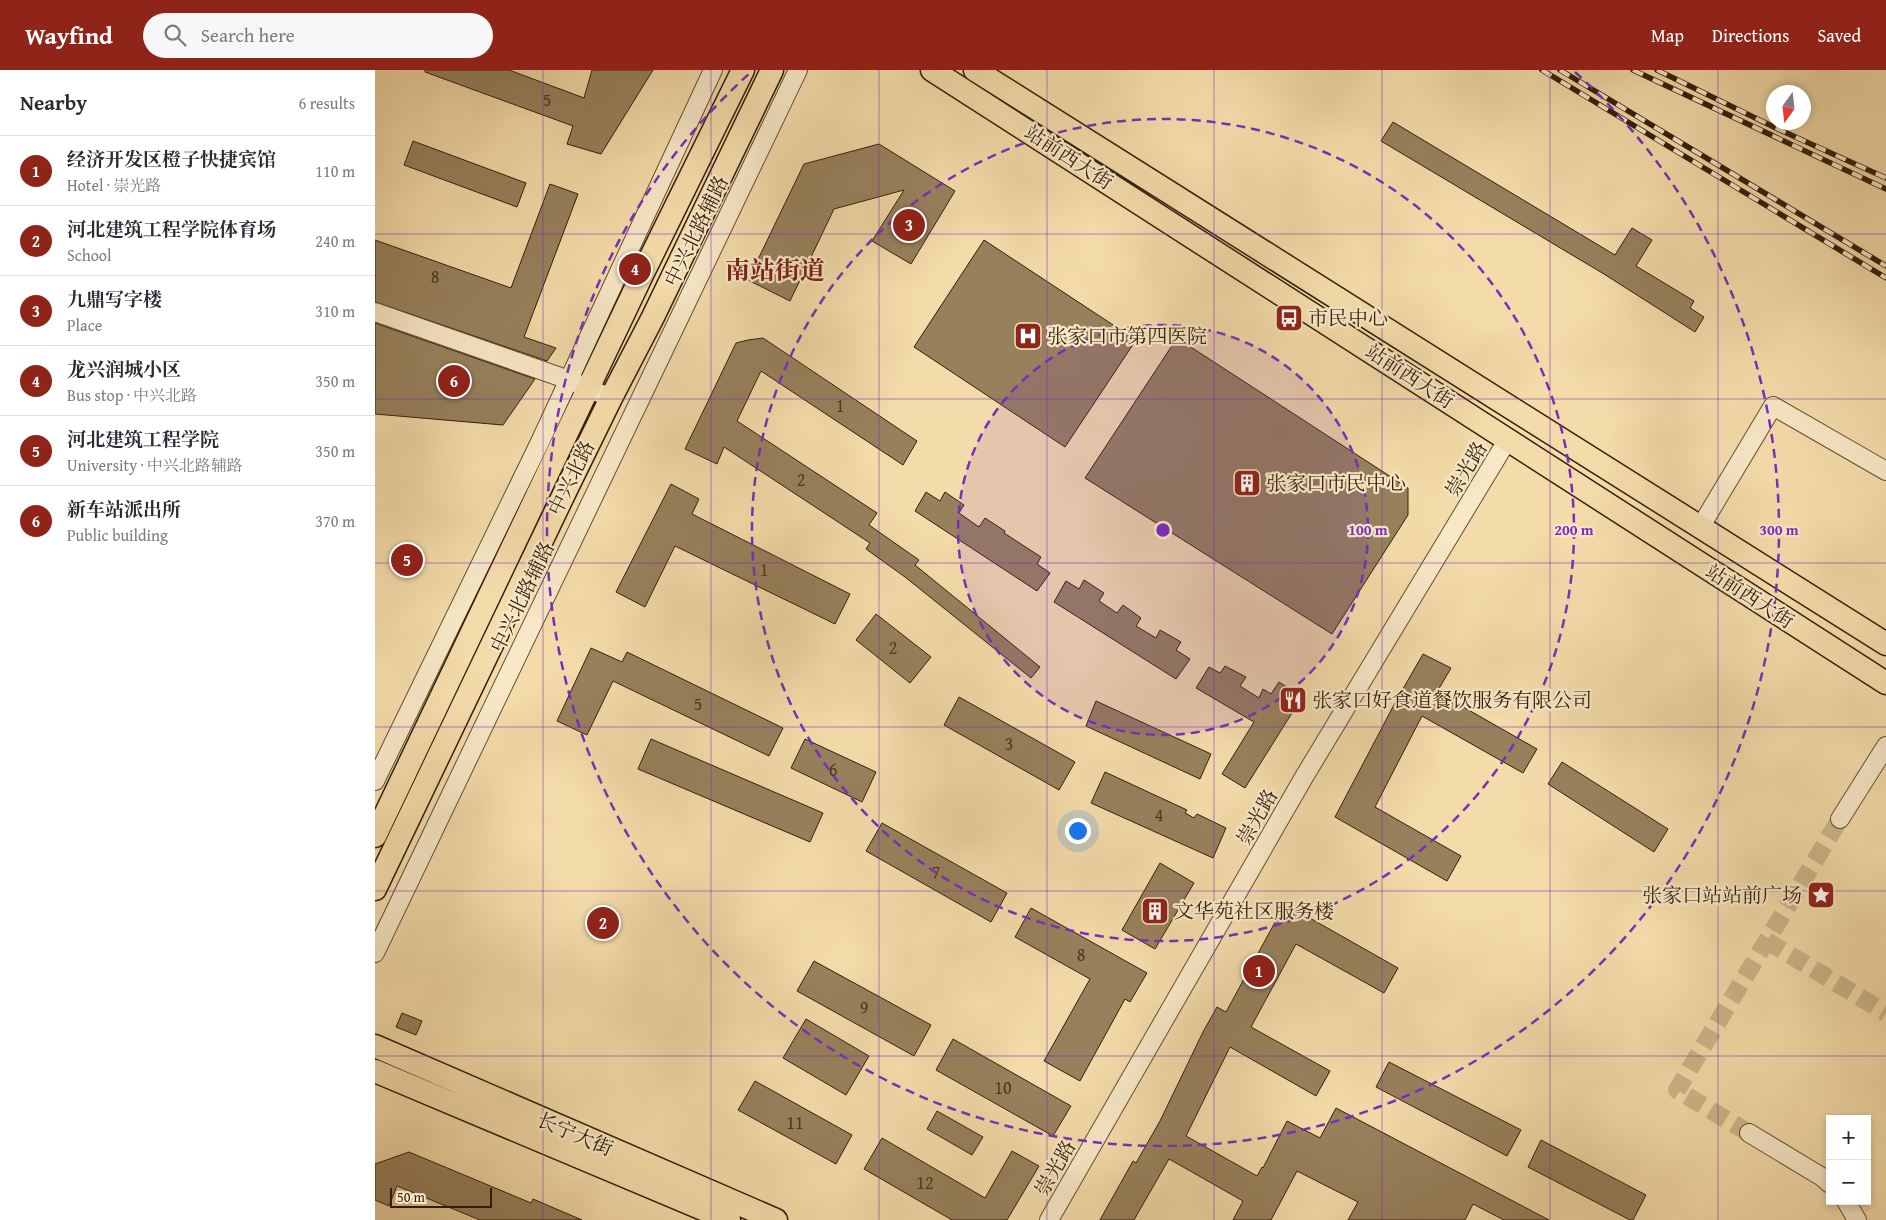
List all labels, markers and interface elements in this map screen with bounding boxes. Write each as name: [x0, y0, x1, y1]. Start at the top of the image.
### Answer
search box: [143, 13, 493, 58]
text: Wayfind: [25, 18, 113, 53]
icon: search: [161, 21, 189, 49]
text: Search here: [201, 21, 295, 49]
text: Map: [1651, 22, 1684, 49]
text: Directions: [1712, 22, 1789, 49]
text: Saved: [1817, 22, 1861, 49]
north arrow: [1766, 85, 1811, 130]
house number: 5: [543, 86, 551, 113]
text: Nearby: [20, 87, 87, 118]
text: 6 results: [298, 91, 355, 115]
street label: 站前西大街: [1019, 117, 1119, 196]
text: 经济开发区橙子快捷宾馆: [67, 145, 276, 173]
text: 1: [32, 159, 40, 183]
text: 110 m: [315, 159, 355, 183]
street label: 中兴北路辅路: [656, 170, 735, 291]
text: Hotel · 崇光路: [67, 173, 161, 197]
pin: 3: [893, 206, 925, 244]
text: 河北建筑工程学院体育场: [67, 215, 276, 243]
text: 2: [32, 229, 40, 253]
text: 240 m: [315, 229, 355, 253]
text: School: [67, 243, 111, 267]
pin: 4: [619, 250, 651, 288]
district label: 南站街道: [725, 252, 825, 288]
house number: 8: [431, 263, 439, 290]
text: 九鼎写字楼: [67, 285, 162, 313]
text: 3: [32, 299, 40, 323]
text: 310 m: [315, 299, 355, 323]
bus stop icon: 市民中心: [1274, 303, 1304, 333]
place label: 市民中心: [1308, 303, 1388, 332]
text: Place: [67, 313, 102, 337]
hospital icon: 张家口市第四医院: [1013, 321, 1043, 351]
place label: 张家口市第四医院: [1047, 321, 1207, 350]
street label: 站前西大街: [1360, 336, 1460, 415]
text: 龙兴润城小区: [67, 355, 181, 383]
pin: 6: [438, 362, 470, 400]
text: 4: [32, 369, 40, 393]
text: 350 m: [315, 369, 355, 393]
text: Bus stop · 中兴北路: [67, 383, 197, 407]
house number: 1: [836, 392, 844, 419]
text: 河北建筑工程学院: [67, 425, 219, 453]
street label: 中兴北路: [540, 435, 601, 520]
street label: 崇光路: [1438, 436, 1493, 502]
text: 5: [32, 439, 40, 463]
text: 350 m: [315, 439, 355, 463]
text: University · 中兴北路辅路: [67, 453, 243, 477]
house number: 2: [797, 466, 805, 493]
building icon: 张家口市民中心: [1232, 468, 1262, 498]
place label: 张家口市民中心: [1266, 468, 1406, 497]
text: 新车站派出所: [67, 495, 181, 523]
text: 6: [32, 509, 40, 533]
text: 370 m: [315, 509, 355, 533]
text: 100 m: [1348, 519, 1388, 540]
text: 200 m: [1554, 519, 1594, 540]
text: 300 m: [1759, 519, 1799, 540]
centre of rings: [1154, 521, 1172, 539]
text: Public building: [67, 523, 168, 547]
street label: 中兴北路辅路: [482, 536, 561, 657]
pin: 5: [391, 541, 423, 579]
house number: 1: [760, 556, 768, 583]
street label: 站前西大街: [1700, 556, 1800, 635]
house number: 2: [889, 634, 897, 661]
restaurant icon: 张家口好食道餐饮服务有限公司: [1278, 685, 1308, 715]
place label: 张家口好食道餐饮服务有限公司: [1312, 685, 1592, 714]
house number: 5: [694, 690, 702, 717]
house number: 3: [1005, 730, 1013, 757]
house number: 6: [829, 756, 837, 783]
street label: 崇光路: [1229, 784, 1284, 850]
house number: 4: [1155, 801, 1163, 828]
your location: [1065, 818, 1091, 844]
house number: 7: [932, 858, 940, 885]
place label: 张家口站站前广场: [1642, 880, 1802, 909]
place icon: 张家口站站前广场: [1806, 880, 1836, 910]
building icon: 文华苑社区服务楼: [1140, 896, 1170, 926]
place label: 文华苑社区服务楼: [1174, 896, 1334, 925]
pin: 2: [587, 904, 619, 942]
house number: 8: [1077, 941, 1085, 968]
pin: 1: [1243, 952, 1275, 990]
house number: 9: [860, 994, 868, 1021]
house number: 10: [994, 1074, 1012, 1101]
street label: 长宁大街: [533, 1105, 618, 1163]
house number: 11: [786, 1109, 804, 1136]
map controls: [1826, 1115, 1871, 1205]
button: +: [1826, 1115, 1871, 1160]
street label: 崇光路: [1027, 1135, 1082, 1201]
button: −: [1826, 1160, 1871, 1205]
house number: 12: [916, 1169, 934, 1196]
scale bar: [390, 1185, 493, 1208]
text: 50 m: [397, 1187, 425, 1207]

